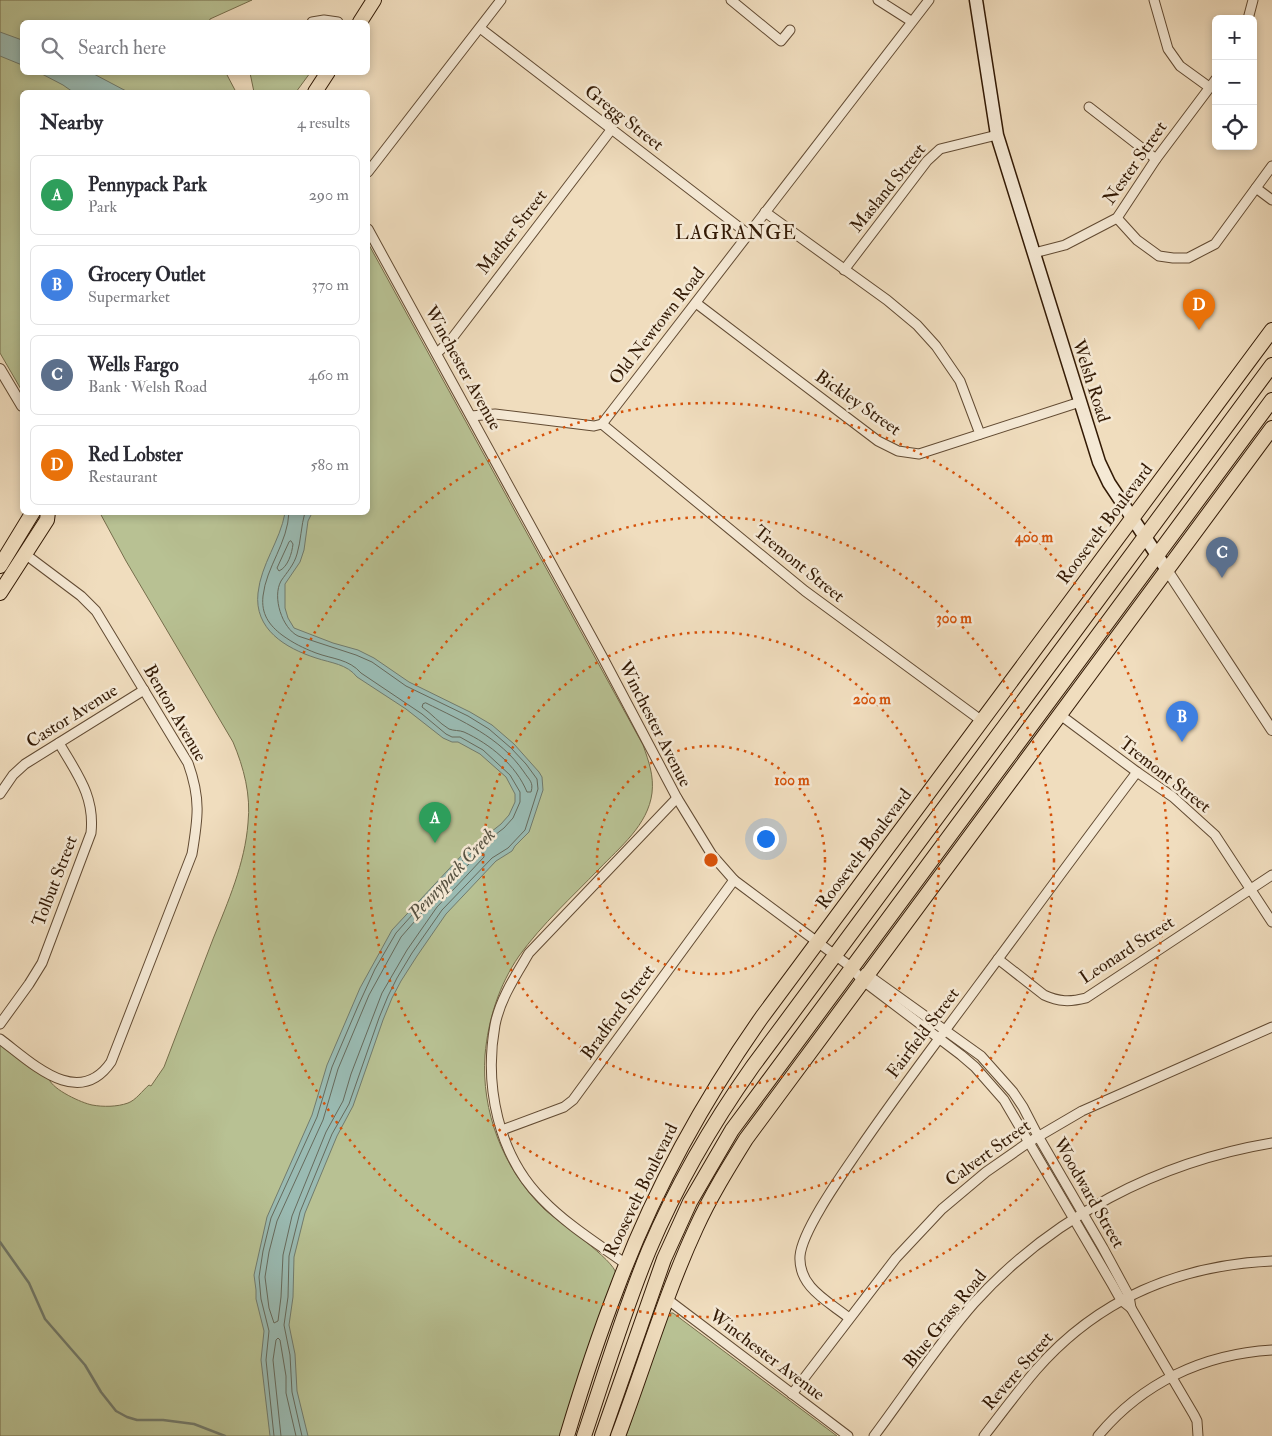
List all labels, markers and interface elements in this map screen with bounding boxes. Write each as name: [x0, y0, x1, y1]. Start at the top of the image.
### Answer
map controls: [1212, 15, 1257, 150]
button: +: [1212, 15, 1257, 60]
search box: [20, 20, 370, 75]
icon: search: [38, 34, 66, 62]
text: Search here: [78, 36, 166, 60]
button: −: [1212, 60, 1257, 105]
street label: Gregg Street: [580, 80, 668, 156]
button: locate: [1212, 105, 1257, 150]
text: Nearby: [40, 109, 103, 136]
text: 4 results: [297, 113, 350, 133]
street label: Nester Street: [1098, 117, 1172, 209]
street label: Masland Street: [845, 139, 931, 237]
text: Pennypack Park: [88, 173, 207, 197]
text: A: [52, 185, 62, 205]
text: 290 m: [309, 185, 349, 205]
street label: Mather Street: [472, 185, 552, 279]
text: Park: [88, 197, 117, 217]
district label: LAGRANGE: [675, 221, 797, 245]
text: Grocery Outlet: [88, 263, 205, 287]
street label: Old Newtown Road: [604, 263, 710, 389]
text: B: [52, 275, 62, 295]
text: 370 m: [312, 275, 349, 295]
text: Supermarket: [88, 287, 170, 307]
pin: D: [1183, 289, 1215, 330]
street label: Winchester Avenue: [419, 301, 507, 435]
street label: Welsh Road: [1066, 336, 1115, 425]
text: Wells Fargo: [88, 353, 179, 377]
text: C: [51, 365, 63, 385]
text: 460 m: [308, 365, 349, 385]
street label: Bickley Street: [811, 365, 905, 441]
text: Bank · Welsh Road: [88, 377, 207, 397]
text: Red Lobster: [88, 443, 183, 467]
text: D: [50, 455, 64, 475]
text: 580 m: [310, 455, 349, 475]
street label: Roosevelt Boulevard: [1052, 459, 1158, 589]
text: Restaurant: [88, 467, 157, 487]
street label: Tremont Street: [749, 520, 849, 608]
text: 400 m: [1014, 528, 1053, 547]
pin: C: [1206, 537, 1238, 578]
text: 300 m: [936, 609, 972, 628]
street label: Winchester Avenue: [613, 656, 697, 791]
street label: Benton Avenue: [138, 660, 212, 766]
street label: Castor Avenue: [22, 679, 122, 753]
text: 200 m: [853, 690, 891, 709]
pin: B: [1166, 701, 1198, 742]
street label: Tremont Street: [1114, 732, 1216, 818]
text: 100 m: [774, 771, 810, 790]
street label: Roosevelt Boulevard: [811, 784, 917, 914]
pin: A: [419, 802, 451, 843]
water label: Pennypack Creek: [403, 823, 501, 926]
your location: [753, 826, 779, 852]
street label: Tolbut Street: [27, 832, 83, 930]
centre of rings: [702, 851, 720, 869]
street label: Leonard Street: [1075, 911, 1179, 989]
street label: Bradford Street: [576, 960, 660, 1064]
street label: Fairfield Street: [881, 983, 965, 1083]
street label: Calvert Street: [941, 1114, 1035, 1192]
street label: Roosevelt Boulevard: [599, 1120, 683, 1260]
street label: Woodward Street: [1048, 1133, 1130, 1253]
street label: Blue Grass Road: [898, 1265, 992, 1373]
street label: Winchester Avenue: [704, 1303, 830, 1406]
street label: Revere Street: [978, 1327, 1059, 1415]

